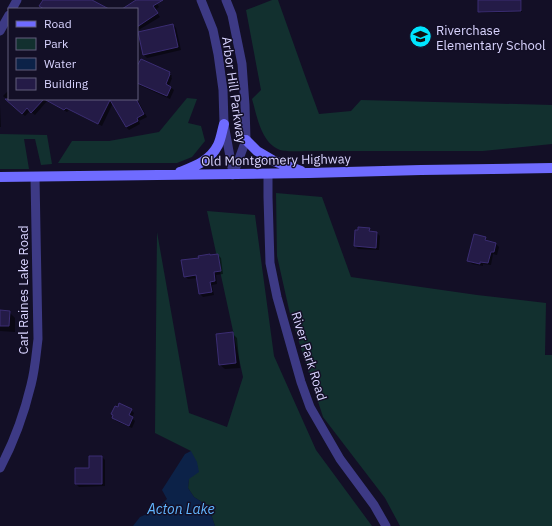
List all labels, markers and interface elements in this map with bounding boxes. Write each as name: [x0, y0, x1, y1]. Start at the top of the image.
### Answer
legend: [8, 8, 138, 100]
text: Road: [44, 16, 72, 31]
place label: Riverchase Elementary School: [436, 22, 546, 54]
school or university icon: Riverchase Elementary School: [408, 24, 434, 50]
street label: Arbor Hill Parkway: [218, 35, 250, 145]
text: Park: [44, 36, 69, 51]
text: Water: [44, 56, 77, 71]
text: Building: [44, 76, 89, 91]
street label: Old Montgomery Highway: [201, 150, 352, 170]
street label: Carl Raines Lake Road: [15, 226, 32, 354]
street label: River Park Road: [287, 309, 331, 403]
water label: Acton Lake: [146, 500, 215, 518]

